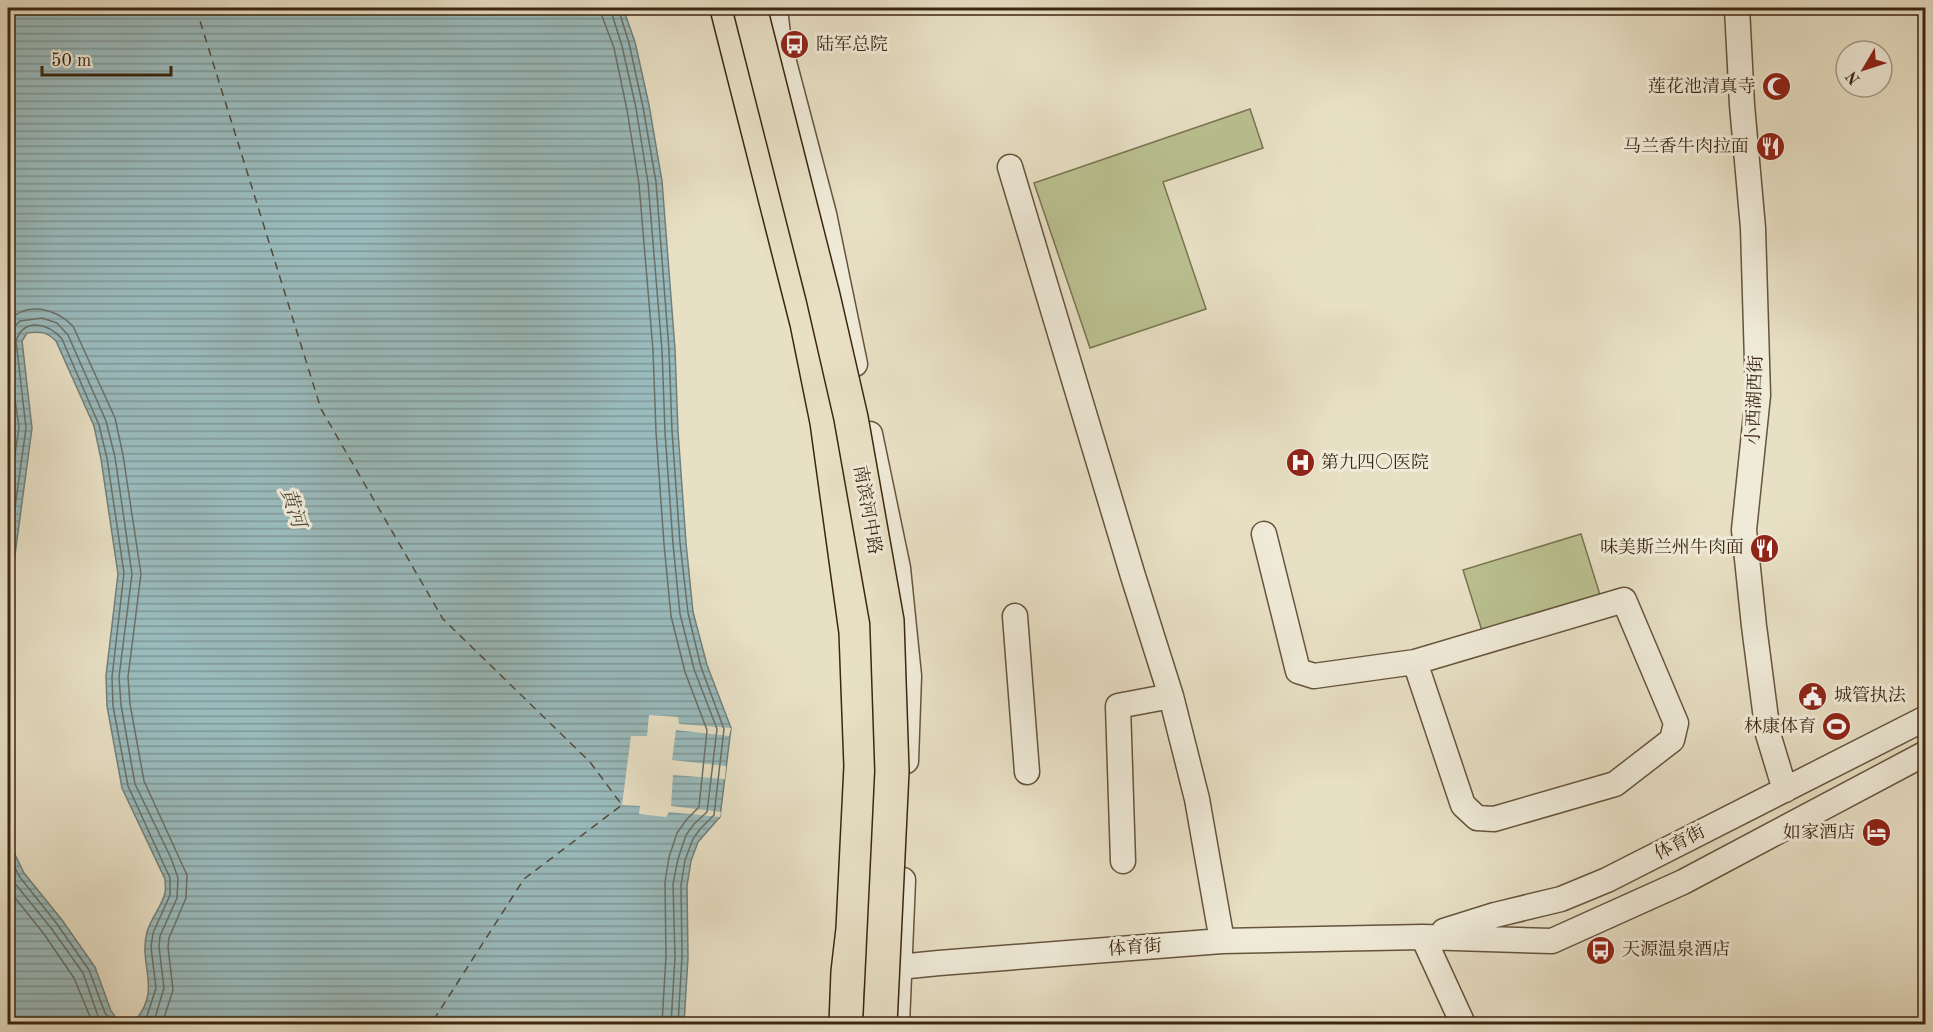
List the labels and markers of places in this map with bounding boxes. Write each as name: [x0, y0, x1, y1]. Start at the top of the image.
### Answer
bus stop icon: 陆军总院: [779, 29, 811, 61]
place label: 陆军总院: [816, 34, 888, 54]
mosque icon: 莲花池清真寺: [1761, 71, 1793, 103]
place label: 莲花池清真寺: [1648, 76, 1756, 96]
restaurant icon: 马兰香牛肉拉面: [1754, 131, 1786, 163]
place label: 马兰香牛肉拉面: [1623, 136, 1749, 156]
hospital icon: 第九四〇医院: [1284, 447, 1316, 479]
place label: 第九四〇医院: [1321, 452, 1429, 472]
restaurant icon: 味美斯兰州牛肉面: [1749, 532, 1781, 564]
place label: 味美斯兰州牛肉面: [1600, 537, 1744, 557]
public building icon: 城管执法: [1797, 680, 1829, 712]
place label: 城管执法: [1834, 685, 1906, 705]
sports icon: 林康体育: [1821, 711, 1853, 743]
place label: 林康体育: [1744, 716, 1816, 736]
hotel icon: 如家酒店: [1860, 817, 1892, 849]
place label: 如家酒店: [1783, 822, 1855, 842]
bus stop icon: 天源温泉酒店: [1585, 934, 1617, 966]
place label: 天源温泉酒店: [1622, 939, 1730, 959]

